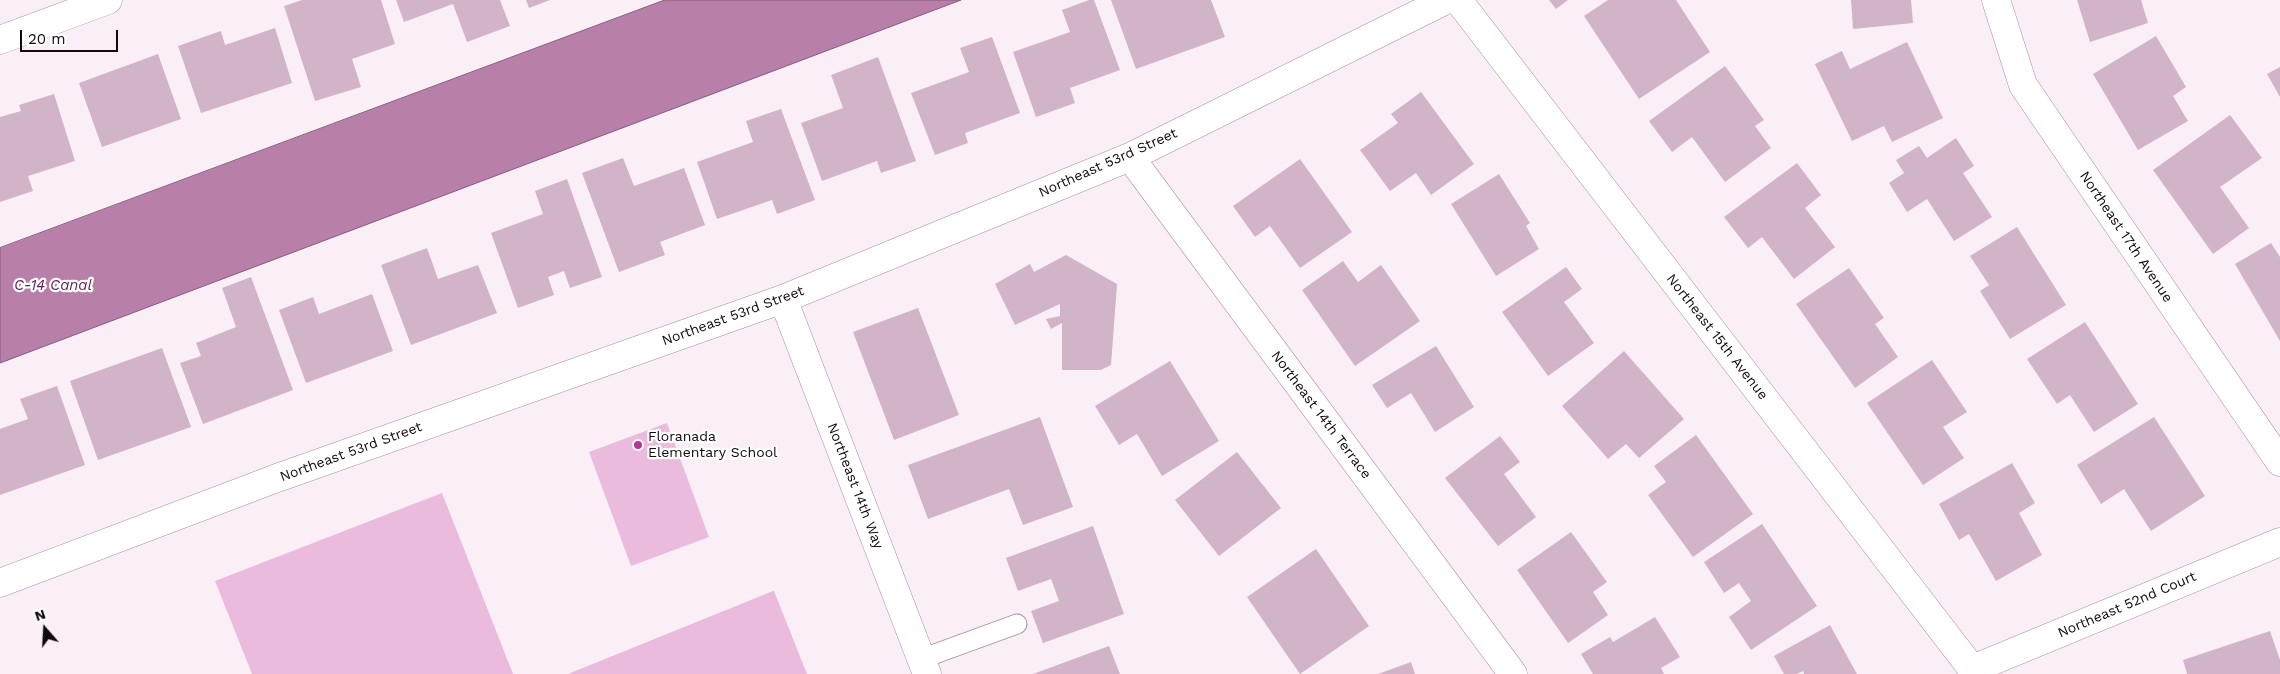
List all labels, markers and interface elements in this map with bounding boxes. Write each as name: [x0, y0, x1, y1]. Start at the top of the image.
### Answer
scale bar: [22, 20, 120, 52]
text: 20 m: [28, 30, 66, 48]
street label: Northeast 53rd Street: [1036, 125, 1180, 201]
street label: Northeast 17th Avenue: [2076, 168, 2176, 306]
street label: Northeast 15th Avenue: [1663, 271, 1771, 403]
water label: C-14 Canal: [14, 277, 92, 295]
street label: Northeast 53rd Street: [660, 282, 806, 350]
street label: Northeast 14th Terrace: [1267, 348, 1375, 482]
street label: Northeast 53rd Street: [278, 418, 424, 486]
street label: Northeast 14th Way: [823, 421, 887, 551]
place label: Floranada Elementary School: [648, 429, 777, 462]
marker: Floranada Elementary School: [632, 439, 644, 451]
street label: Northeast 52nd Court: [2055, 568, 2199, 642]
north arrow: [20, 604, 70, 654]
text: N: [33, 606, 48, 624]

